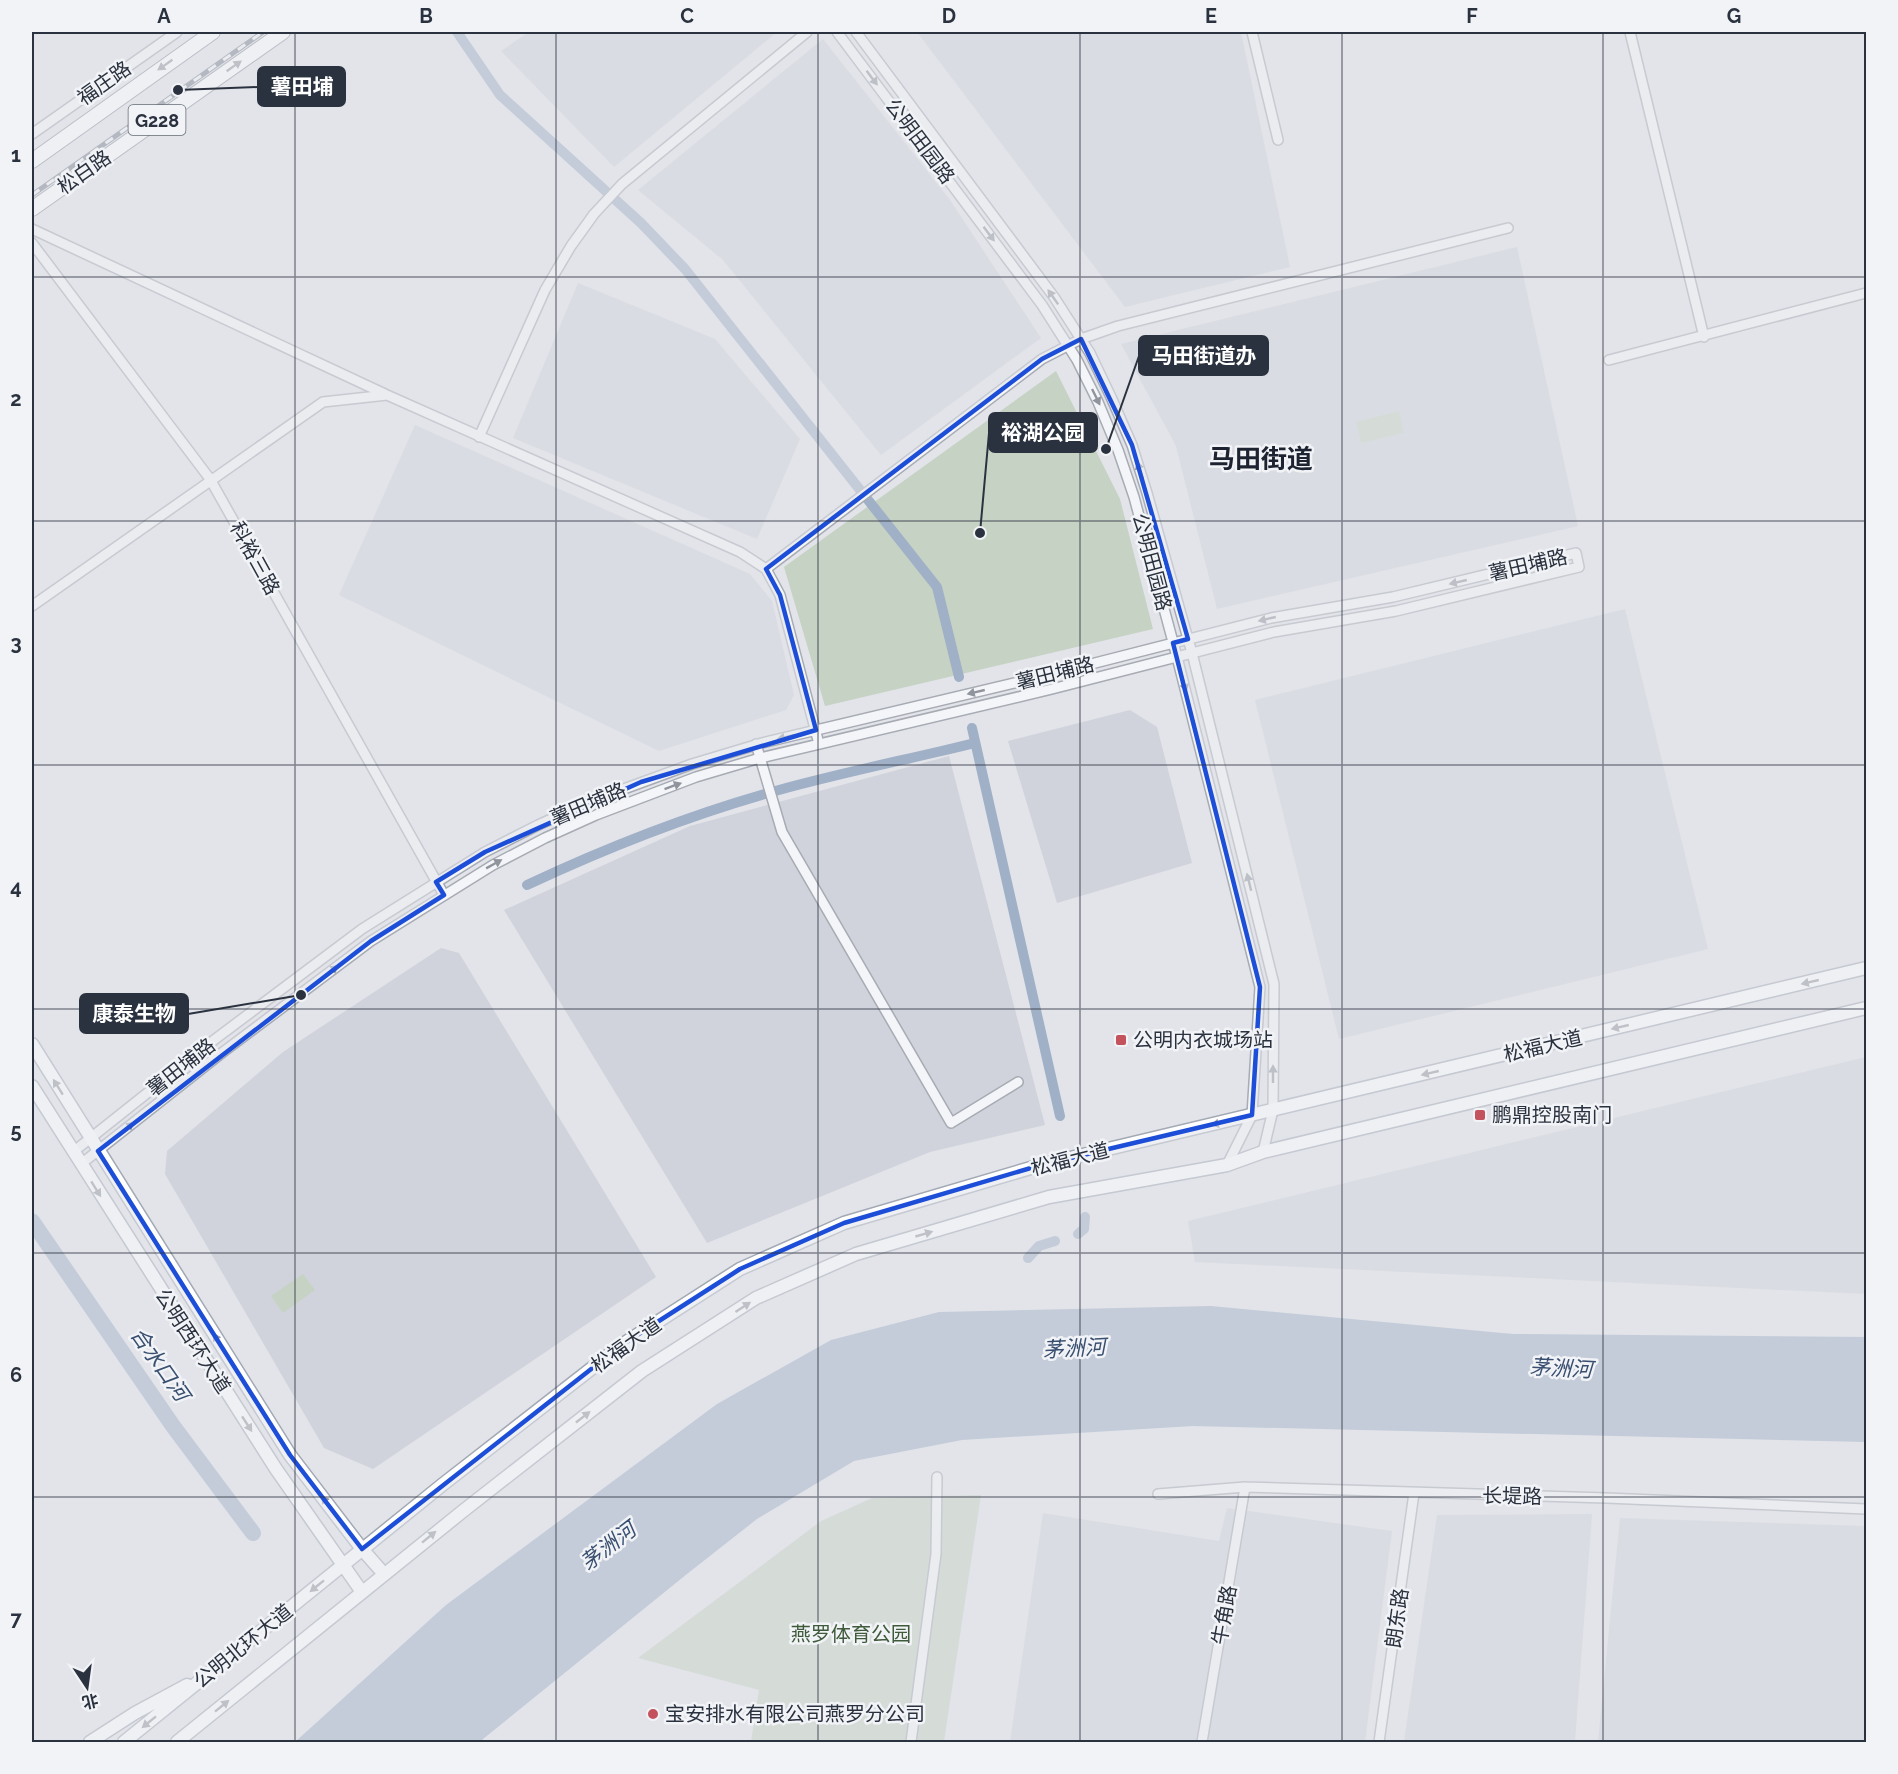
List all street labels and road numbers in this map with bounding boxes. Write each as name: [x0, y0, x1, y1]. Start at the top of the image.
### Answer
street label: 福庄路: [73, 56, 135, 110]
street label: 公明田园路: [880, 94, 960, 188]
road number: G228: [128, 105, 186, 135]
street label: 松白路: [53, 145, 115, 199]
street label: 公明田园路: [1127, 511, 1177, 613]
street label: 科裕三路: [225, 517, 285, 599]
street label: 薯田埔路: [1486, 544, 1570, 586]
street label: 薯田埔路: [1013, 652, 1097, 694]
street label: 薯田埔路: [546, 777, 630, 831]
street label: 松福大道: [1501, 1025, 1585, 1067]
street label: 薯田埔路: [142, 1033, 220, 1101]
street label: 松福大道: [1028, 1138, 1112, 1180]
street label: 公明西环大道: [150, 1284, 236, 1398]
street label: 松福大道: [586, 1312, 666, 1378]
street label: 长堤路: [1482, 1483, 1542, 1509]
street label: 牛角路: [1207, 1583, 1241, 1647]
street label: 朗东路: [1381, 1587, 1413, 1649]
street label: 公明北环大道: [189, 1599, 297, 1693]

